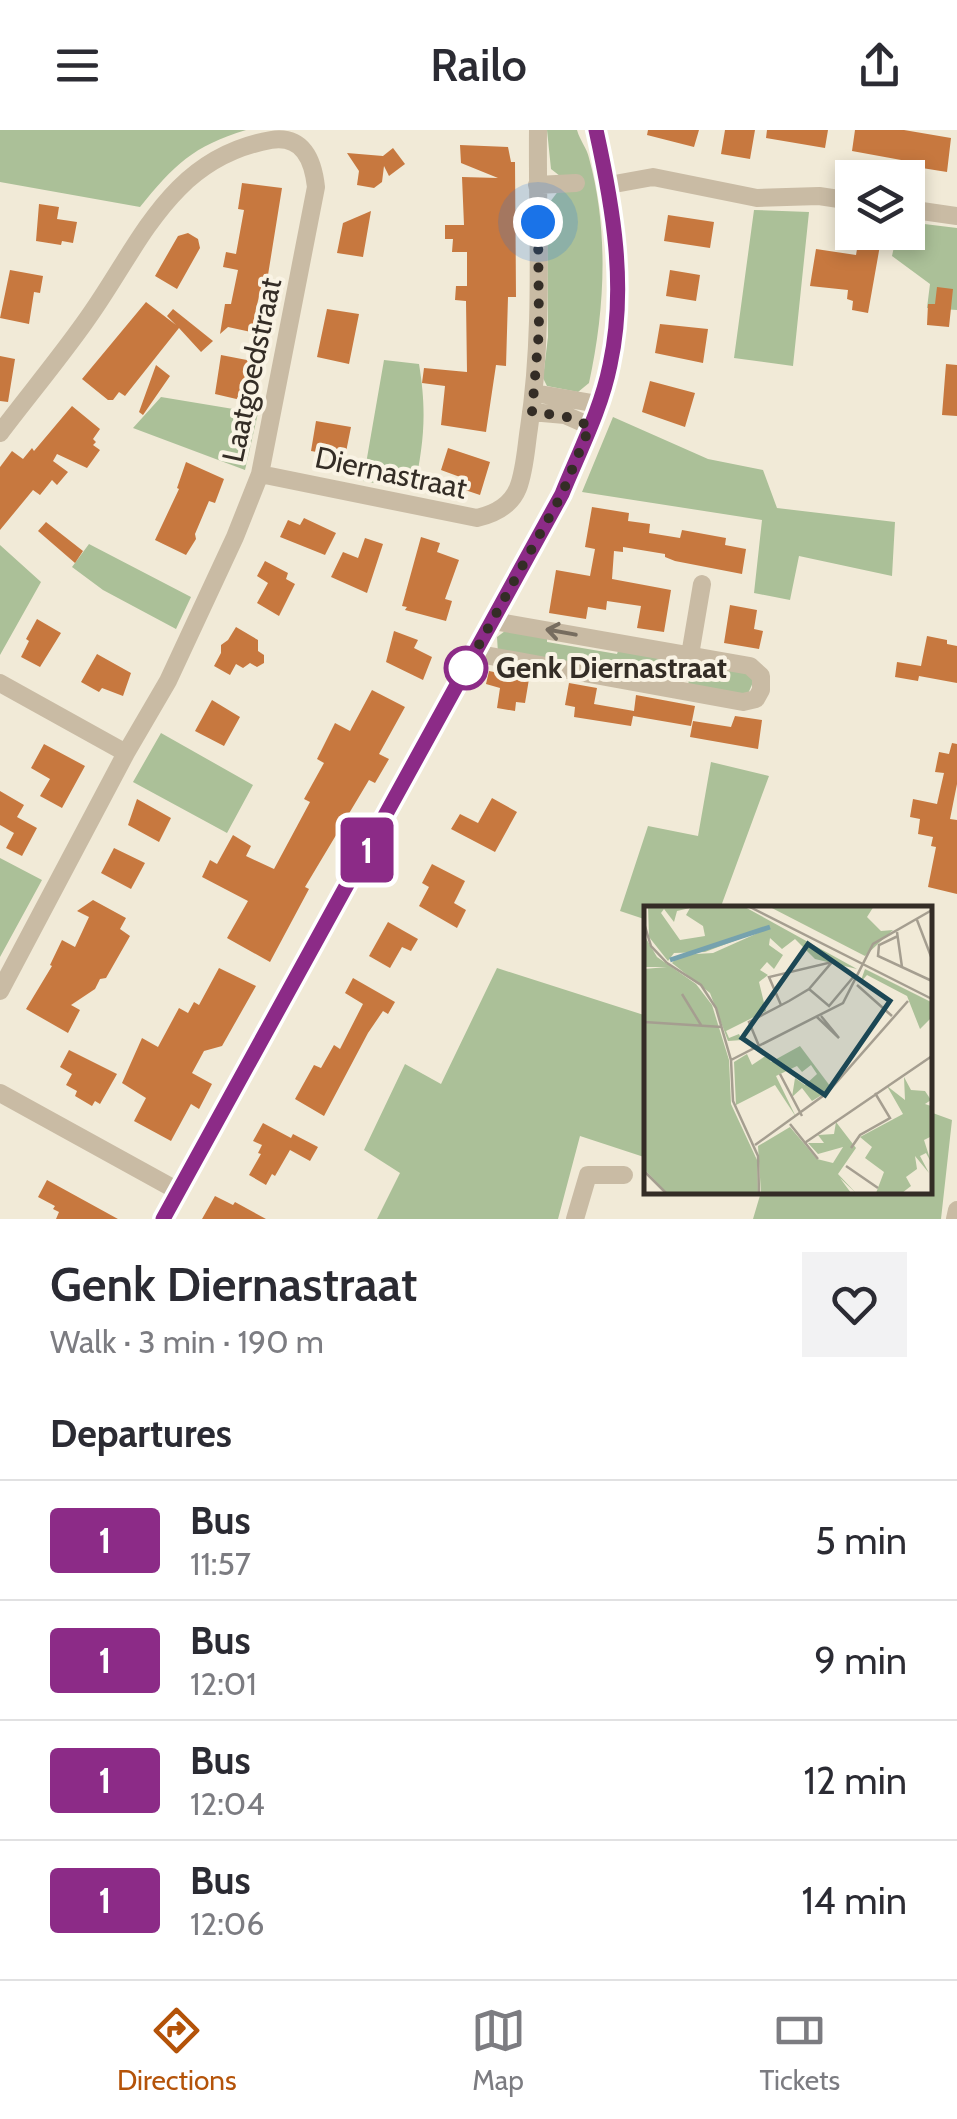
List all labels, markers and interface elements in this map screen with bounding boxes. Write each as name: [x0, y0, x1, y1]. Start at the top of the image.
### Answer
icon: menu: [50, 38, 105, 93]
text: Railo: [430, 38, 527, 92]
icon: share: [852, 38, 907, 93]
map controls: [835, 160, 925, 250]
button: layers: [835, 160, 925, 250]
your location: [513, 197, 563, 247]
street label: Laatgoedstraat: [214, 274, 289, 465]
street label: Diernastraat: [312, 438, 470, 507]
one-way arrow: [546, 622, 578, 641]
marker: Genk Diernastraat: [445, 647, 487, 689]
place label: Genk Diernastraat: [496, 649, 727, 686]
line badge: 1: [334, 818, 400, 882]
text: 1: [361, 829, 373, 872]
inset map: [644, 906, 932, 1194]
button: heart: [802, 1252, 907, 1357]
text: Genk Diernastraat: [50, 1255, 417, 1313]
text: Walk · 3 min · 190 m: [50, 1322, 324, 1361]
text: Departures: [50, 1410, 232, 1457]
text: Bus: [190, 1497, 251, 1544]
text: 5 min: [815, 1517, 907, 1564]
text: 1: [99, 1519, 111, 1562]
text: 11:57: [190, 1544, 251, 1583]
text: Bus: [190, 1617, 251, 1664]
text: 9 min: [814, 1637, 907, 1684]
text: 1: [99, 1639, 111, 1682]
text: 12:01: [190, 1664, 257, 1703]
text: Bus: [190, 1737, 251, 1784]
text: 12 min: [804, 1757, 907, 1804]
text: 1: [99, 1759, 111, 1802]
text: 12:04: [190, 1784, 265, 1823]
text: Bus: [190, 1857, 251, 1904]
text: 14 min: [801, 1877, 907, 1924]
text: 1: [99, 1879, 111, 1922]
text: 12:06: [190, 1904, 264, 1943]
tab: Directions: [117, 2003, 237, 2097]
tab: Map: [471, 2003, 526, 2097]
tab: Tickets: [759, 2003, 840, 2097]

